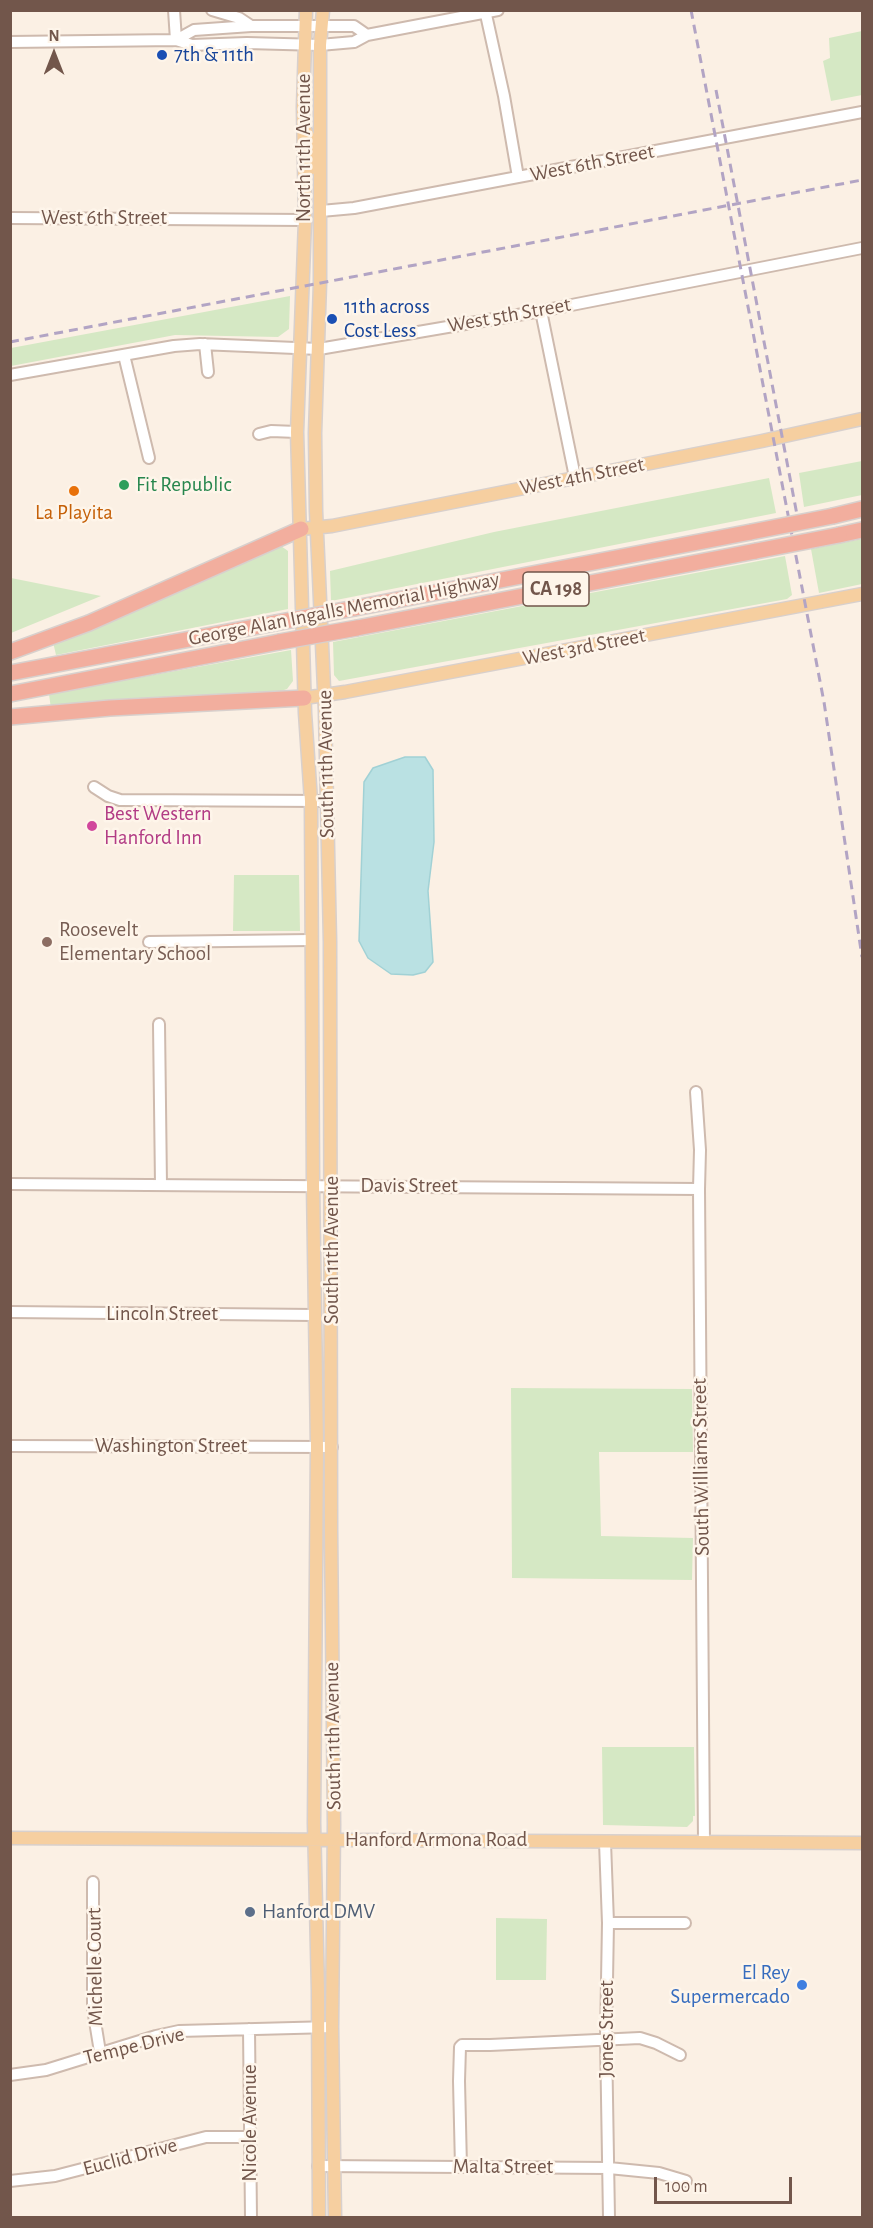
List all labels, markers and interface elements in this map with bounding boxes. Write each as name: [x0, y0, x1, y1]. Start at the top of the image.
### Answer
north arrow: [24, 24, 84, 84]
text: N: [48, 28, 60, 44]
place label: 7th & 11th: [174, 42, 254, 68]
marker: 7th & 11th: [155, 48, 169, 62]
street label: North 11th Avenue: [291, 74, 317, 222]
street label: West 6th Street: [528, 139, 656, 187]
street label: West 6th Street: [41, 205, 167, 231]
street label: West 5th Street: [445, 292, 573, 338]
place label: 11th across Cost Less: [344, 294, 430, 344]
marker: 11th across Cost Less: [325, 312, 339, 326]
street label: West 4th Street: [518, 452, 646, 500]
place label: Fit Republic: [136, 472, 231, 498]
marker: Fit Republic: [117, 478, 131, 492]
marker: La Playita: [67, 484, 81, 498]
place label: La Playita: [35, 500, 113, 526]
street label: George Alan Ingalls Memorial Highway: [186, 566, 502, 652]
road number: CA 198: [523, 572, 589, 606]
street label: West 3rd Street: [520, 623, 648, 671]
street label: South 11th Avenue: [312, 690, 340, 838]
place label: Best Western Hanford Inn: [104, 801, 212, 851]
marker: Best Western Hanford Inn: [85, 819, 99, 833]
place label: Roosevelt Elementary School: [59, 917, 211, 967]
marker: Roosevelt Elementary School: [40, 935, 54, 949]
street label: Davis Street: [360, 1173, 458, 1199]
street label: South 11th Avenue: [319, 1176, 345, 1324]
street label: Lincoln Street: [106, 1301, 218, 1327]
street label: South Williams Street: [687, 1378, 715, 1556]
street label: Washington Street: [95, 1433, 247, 1459]
street label: South 11th Avenue: [319, 1662, 347, 1810]
street label: Hanford Armona Road: [345, 1827, 527, 1853]
place label: Hanford DMV: [262, 1899, 375, 1925]
marker: Hanford DMV: [243, 1905, 257, 1919]
street label: Michelle Court: [81, 1907, 109, 2027]
place label: El Rey Supermercado: [670, 1960, 790, 2010]
marker: El Rey Supermercado: [795, 1978, 809, 1992]
street label: Jones Street: [594, 1980, 620, 2078]
street label: Tempe Drive: [81, 2021, 187, 2071]
street label: Nicole Avenue: [237, 2064, 263, 2182]
street label: Euclid Drive: [80, 2132, 180, 2182]
street label: Malta Street: [453, 2154, 553, 2180]
scale bar: [657, 2165, 795, 2203]
text: 100 m: [665, 2178, 708, 2196]

